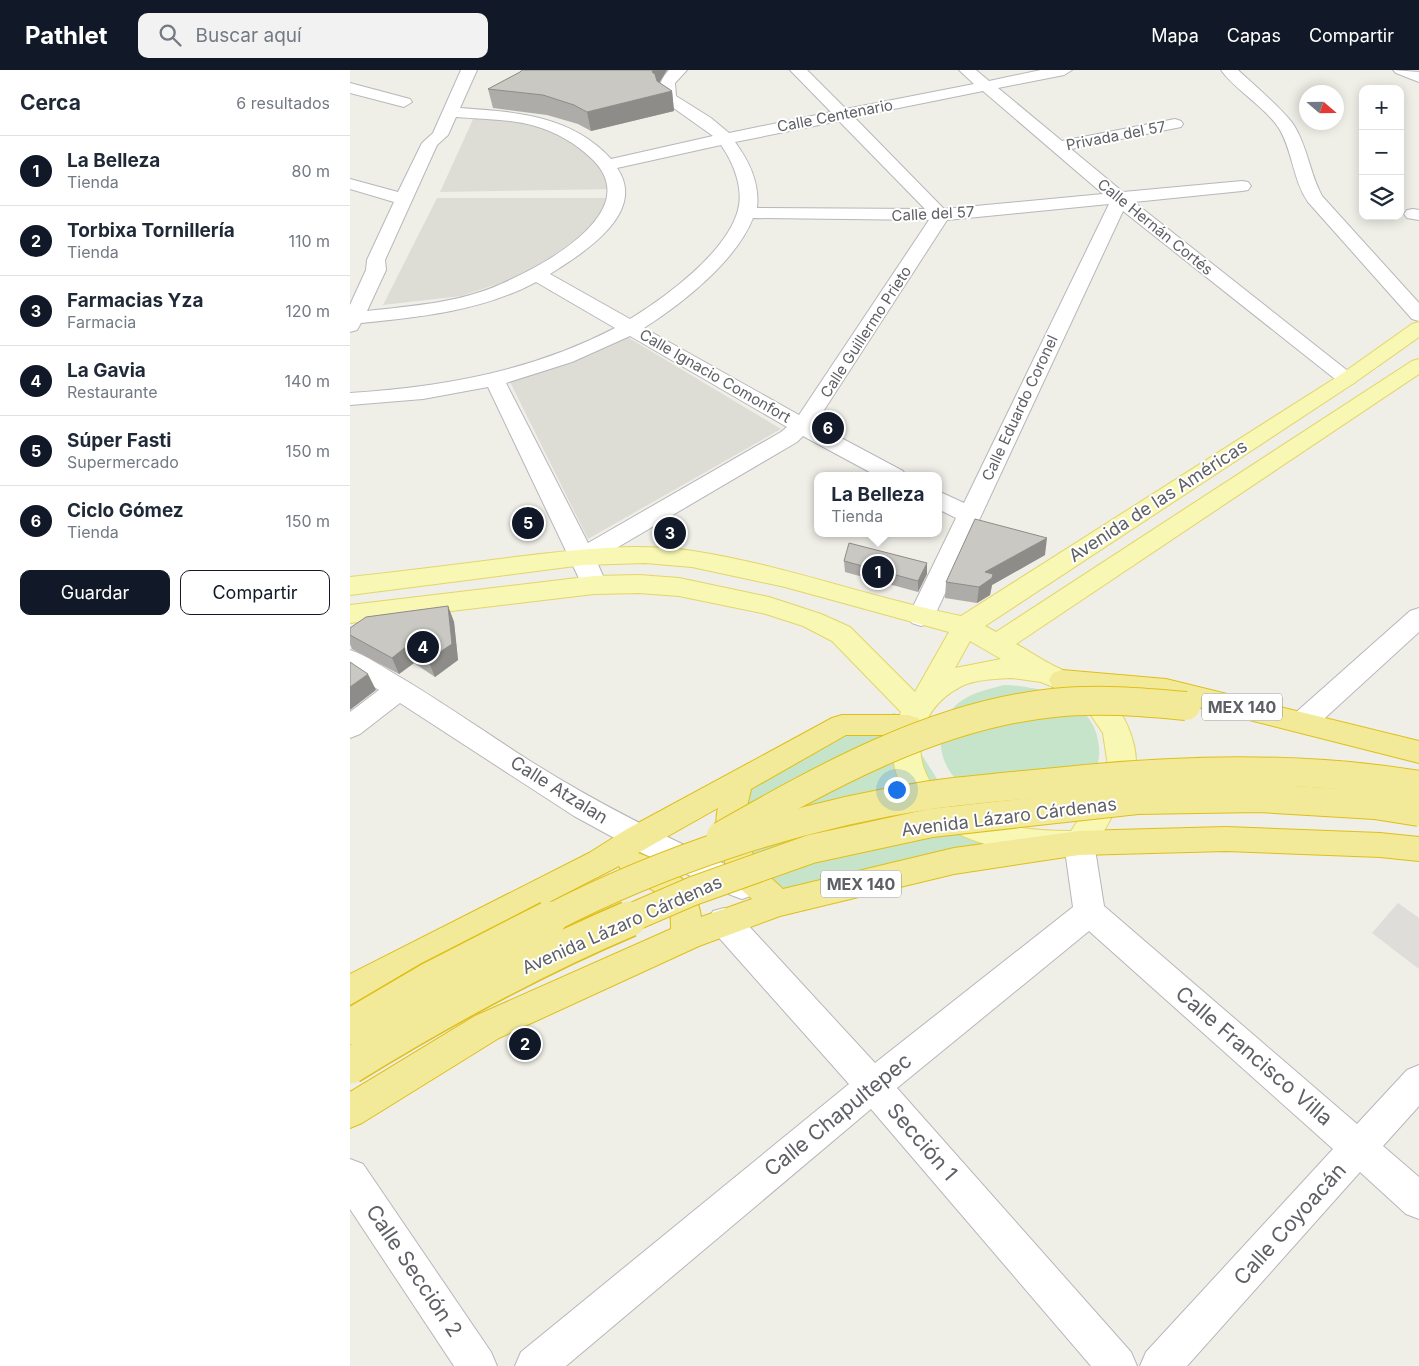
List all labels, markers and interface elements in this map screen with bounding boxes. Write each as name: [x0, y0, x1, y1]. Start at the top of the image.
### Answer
search box: [138, 13, 488, 58]
text: Pathlet: [25, 21, 108, 50]
icon: search: [156, 21, 184, 49]
text: Buscar aquí: [196, 24, 302, 47]
text: Mapa: [1151, 25, 1199, 46]
text: Capas: [1227, 25, 1281, 46]
text: Compartir: [1309, 25, 1394, 46]
north arrow: [1299, 85, 1344, 130]
map controls: [1359, 85, 1404, 220]
button: +: [1359, 85, 1404, 130]
text: Cerca: [20, 90, 81, 115]
text: 6 resultados: [236, 93, 330, 113]
street label: Calle Centenario: [775, 95, 894, 136]
street label: Privada del 57: [1064, 117, 1167, 154]
button: −: [1359, 130, 1404, 175]
text: La Belleza: [67, 149, 160, 172]
text: 1: [33, 161, 39, 181]
text: 80 m: [291, 161, 330, 181]
text: Tienda: [67, 172, 119, 192]
street label: Calle Hernán Cortés: [1094, 174, 1217, 279]
button: layers: [1359, 175, 1404, 220]
street label: Calle del 57: [891, 202, 975, 225]
text: Torbixa Tornillería: [67, 219, 235, 242]
text: 2: [31, 231, 41, 251]
text: 110 m: [288, 231, 330, 251]
text: Tienda: [67, 242, 119, 262]
street label: Calle Guillermo Prieto: [816, 262, 915, 401]
text: Farmacias Yza: [67, 289, 203, 312]
text: 3: [31, 301, 41, 321]
text: 120 m: [285, 301, 330, 321]
text: Farmacia: [67, 312, 136, 332]
street label: Calle Ignacio Comonfort: [636, 324, 794, 427]
street label: Calle Eduardo Coronel: [977, 332, 1062, 484]
text: La Gavia: [67, 359, 146, 382]
text: 4: [31, 371, 41, 391]
text: 140 m: [285, 371, 330, 391]
text: Restaurante: [67, 382, 157, 402]
pin: 6: [812, 409, 844, 447]
text: Súper Fasti: [67, 429, 171, 452]
street label: Avenida de las Américas: [1065, 435, 1251, 566]
text: 5: [31, 441, 41, 461]
text: 150 m: [285, 441, 330, 461]
text: Supermercado: [67, 452, 179, 472]
popup: [814, 472, 942, 537]
text: La Belleza: [831, 483, 925, 506]
text: Ciclo Gómez: [67, 499, 184, 522]
pin: 5: [512, 504, 544, 542]
text: Tienda: [831, 506, 883, 526]
text: 6: [31, 511, 41, 531]
text: 150 m: [285, 511, 330, 531]
pin: 3: [654, 514, 686, 552]
text: Tienda: [67, 522, 119, 542]
pin: 1: [862, 553, 894, 591]
button: Guardar: [20, 570, 170, 615]
button: Compartir: [180, 570, 330, 615]
pin: 4: [407, 628, 439, 666]
road number: MEX 140: [1202, 694, 1282, 720]
street label: Calle Atzalan: [507, 751, 612, 828]
your location: [884, 777, 910, 803]
street label: Avenida Lázaro Cárdenas: [900, 793, 1118, 840]
street label: Avenida Lázaro Cárdenas: [518, 871, 725, 978]
road number: MEX 140: [821, 871, 901, 898]
street label: Calle Francisco Villa: [1171, 981, 1338, 1131]
pin: 2: [509, 1025, 541, 1063]
street label: Calle Chapultepec: [759, 1048, 916, 1181]
street label: Sección 1: [882, 1098, 963, 1185]
street label: Calle Coyoacán: [1228, 1158, 1351, 1290]
street label: Calle Sección 2: [361, 1200, 468, 1342]

